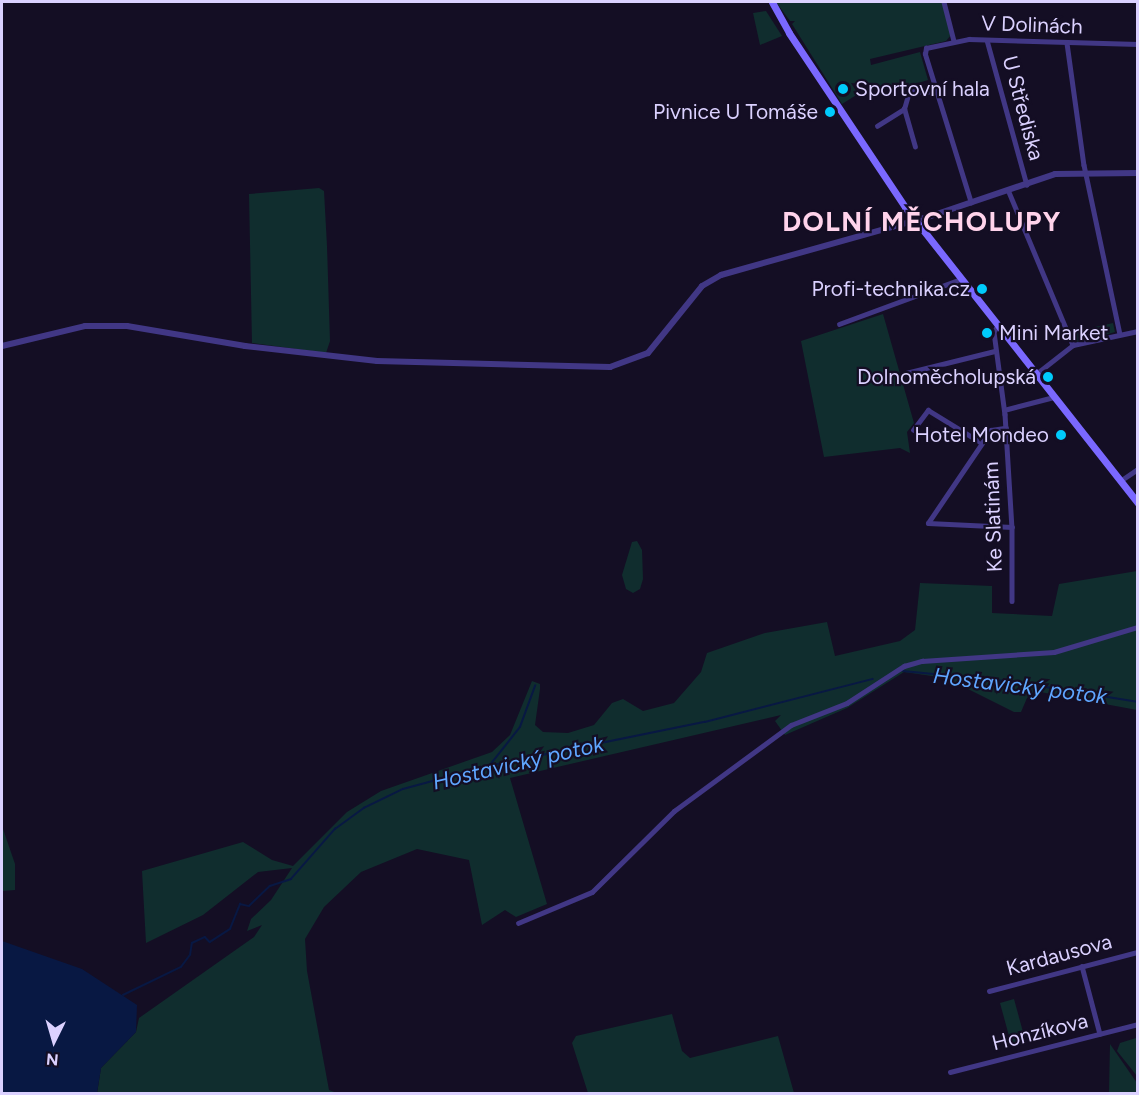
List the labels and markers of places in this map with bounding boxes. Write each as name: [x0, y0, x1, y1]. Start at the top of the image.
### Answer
place label: Sportovní hala: [855, 76, 990, 102]
marker: Sportovní hala: [836, 82, 850, 96]
place label: Pivnice U Tomáše: [653, 99, 818, 125]
marker: Pivnice U Tomáše: [823, 105, 837, 119]
place label: Profi-technika.cz: [812, 276, 970, 302]
marker: Profi-technika.cz: [975, 282, 989, 296]
place label: Mini Market: [999, 320, 1108, 346]
marker: Mini Market: [980, 326, 994, 340]
place label: Dolnoměcholupská: [857, 364, 1036, 390]
marker: Dolnoměcholupská: [1041, 370, 1055, 384]
place label: Hotel Mondeo: [914, 422, 1049, 448]
marker: Hotel Mondeo: [1054, 428, 1068, 442]

